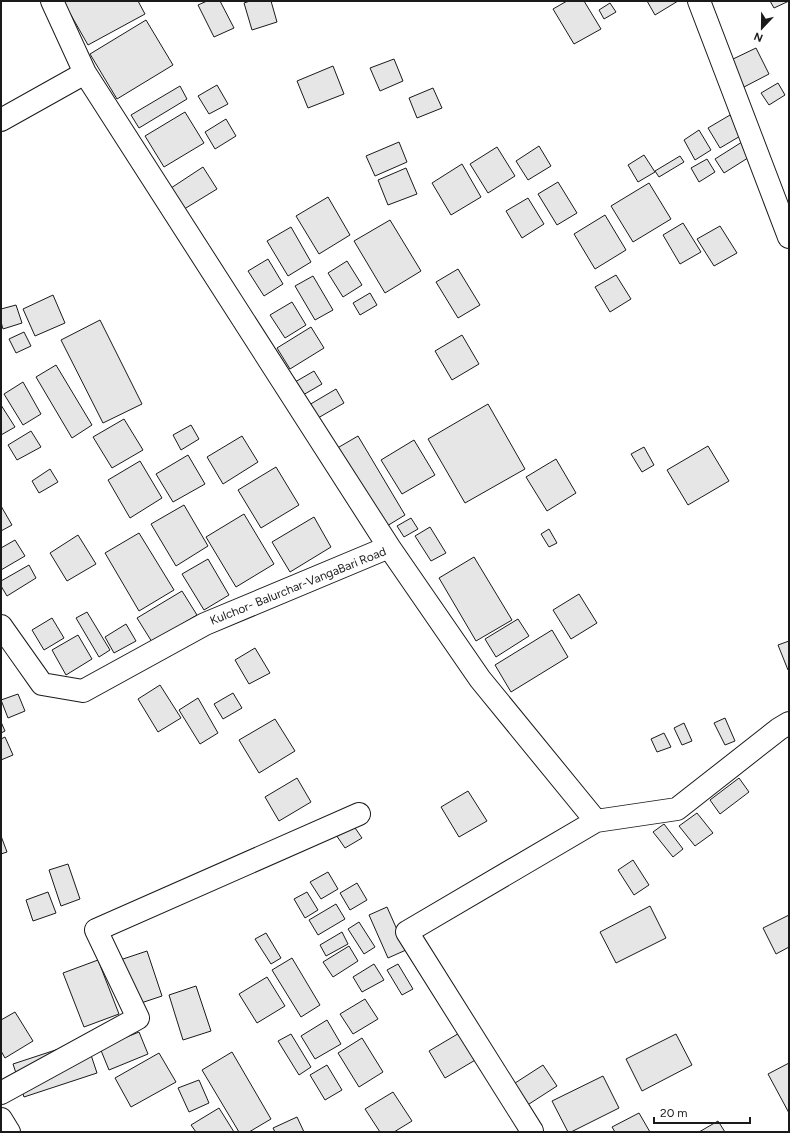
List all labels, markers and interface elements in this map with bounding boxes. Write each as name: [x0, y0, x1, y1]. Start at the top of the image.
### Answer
north arrow: [742, 8, 782, 48]
text: N: [752, 29, 765, 44]
street label: Kulchor- Balurchar-VangaBari Road: [208, 544, 388, 628]
scale bar: [654, 1099, 750, 1125]
text: 20 m: [660, 1106, 688, 1120]

